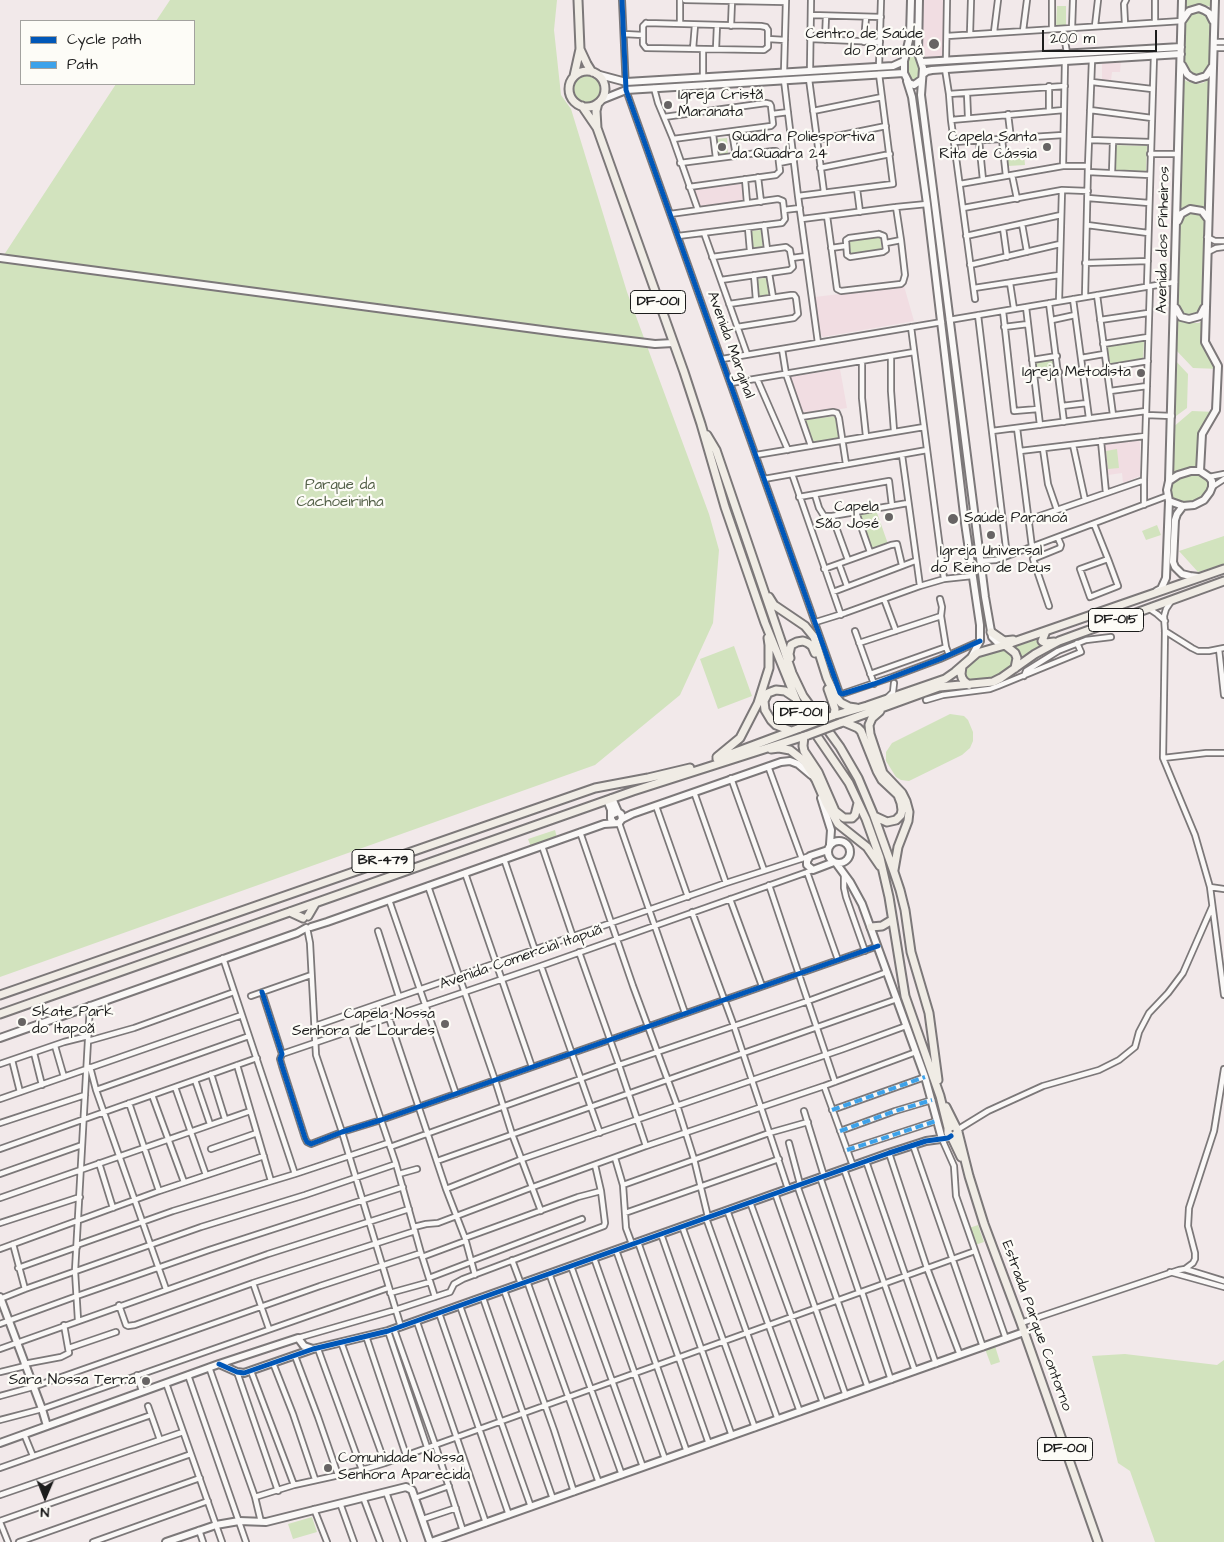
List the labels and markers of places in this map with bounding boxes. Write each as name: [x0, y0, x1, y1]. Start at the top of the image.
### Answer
place label: Centro de Saúde do Paranoá: [805, 26, 923, 61]
marker: Centro de Saúde do Paranoá: [927, 37, 941, 51]
place label: Igreja Cristã Maranata: [678, 87, 763, 122]
marker: Igreja Cristã Maranata: [662, 99, 674, 111]
place label: Quadra Poliesportiva da Quadra 24: [732, 129, 875, 164]
place label: Capela Santa Rita de Cássia: [939, 129, 1037, 164]
marker: Quadra Poliesportiva da Quadra 24: [716, 141, 728, 153]
marker: Capela Santa Rita de Cássia: [1041, 141, 1053, 153]
place label: Igreja Metodista: [1022, 364, 1131, 382]
marker: Igreja Metodista: [1135, 367, 1147, 379]
place label: Capela São José: [815, 499, 879, 534]
place label: Saúde Paranoá: [964, 510, 1067, 528]
marker: Capela São José: [883, 511, 895, 523]
marker: Saúde Paranoá: [946, 512, 960, 526]
marker: Igreja Universal do Reino de Deus: [985, 529, 997, 541]
place label: Igreja Universal do Reino de Deus: [931, 543, 1051, 578]
place label: Skate Park do Itapoã: [32, 1004, 113, 1039]
place label: Capela Nossa Senhora de Lourdes: [292, 1006, 435, 1041]
marker: Skate Park do Itapoã: [16, 1016, 28, 1028]
marker: Capela Nossa Senhora de Lourdes: [439, 1018, 451, 1030]
place label: Sara Nossa Terra: [9, 1372, 136, 1390]
marker: Sara Nossa Terra: [140, 1375, 152, 1387]
place label: Comunidade Nossa Senhora Aparecida: [338, 1450, 470, 1485]
marker: Comunidade Nossa Senhora Aparecida: [322, 1462, 334, 1474]

